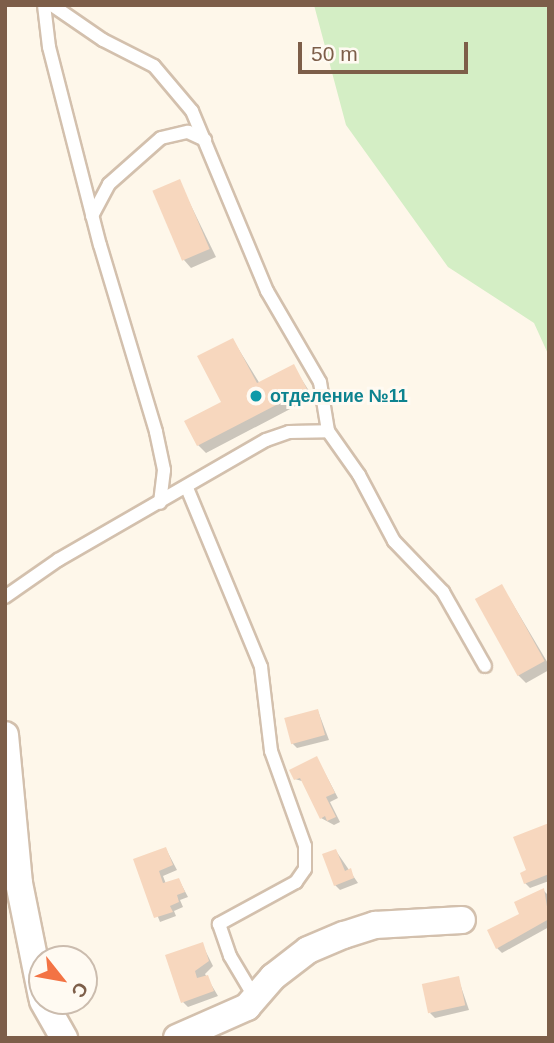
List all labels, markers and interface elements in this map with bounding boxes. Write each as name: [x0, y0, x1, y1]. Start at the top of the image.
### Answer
scale bar: [302, 28, 472, 72]
text: 50 m: [311, 42, 358, 65]
place label: отделение №11: [270, 385, 408, 407]
marker: отделение №11: [248, 388, 264, 404]
north arrow: [28, 945, 98, 1015]
text: С: [67, 979, 92, 1001]

